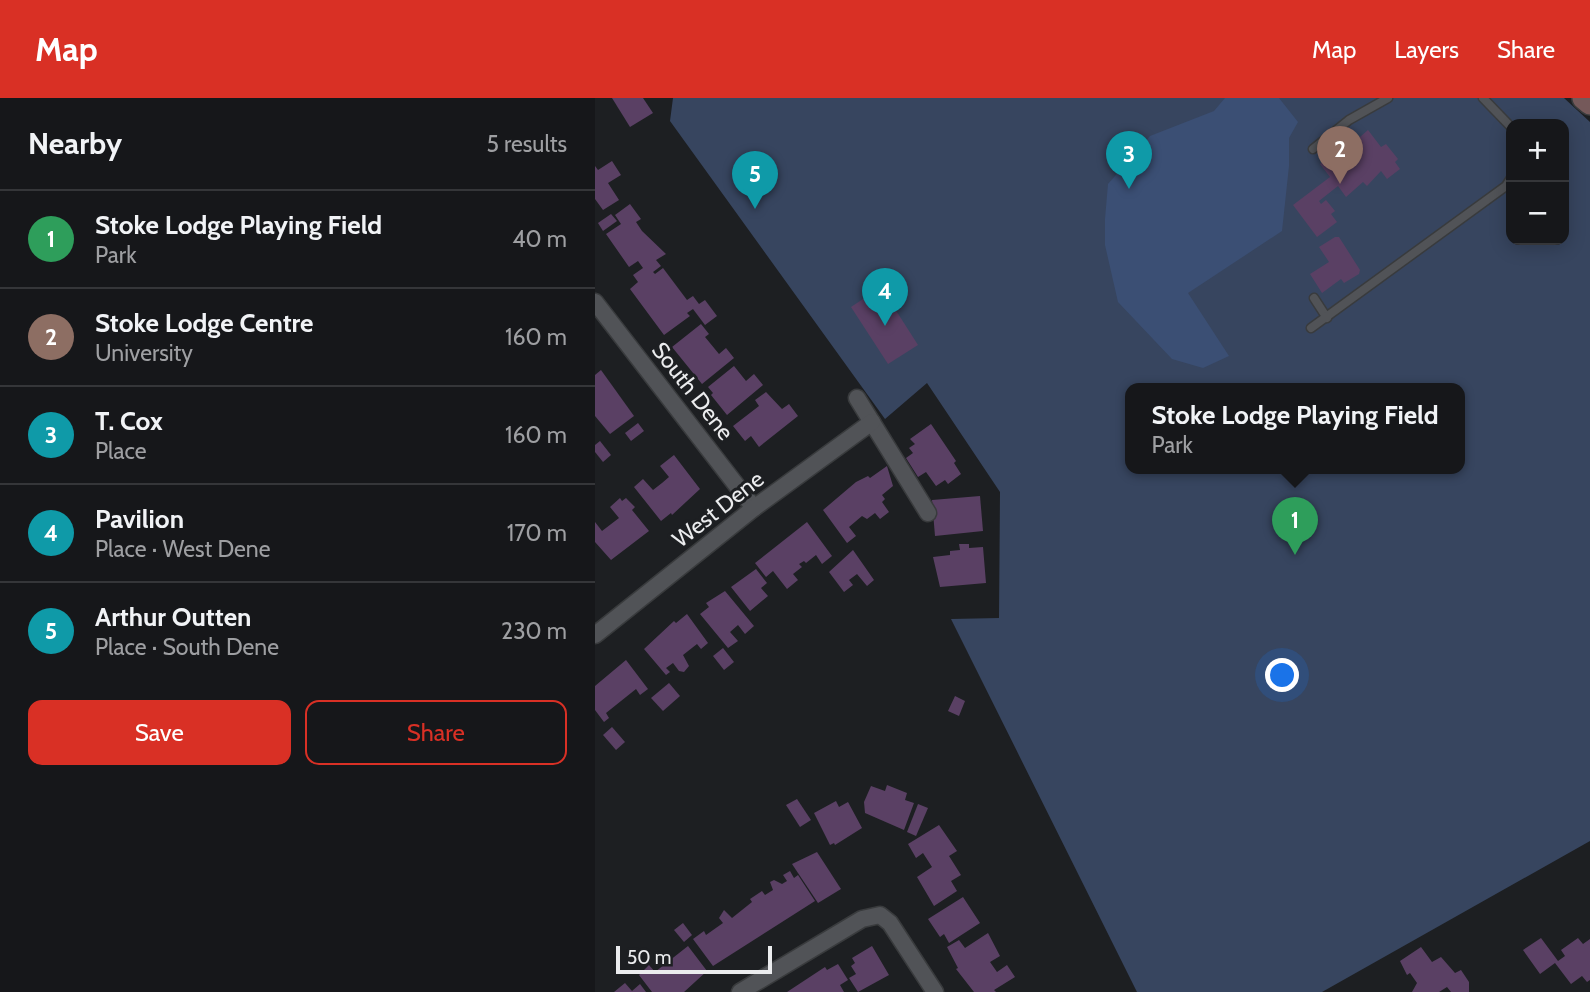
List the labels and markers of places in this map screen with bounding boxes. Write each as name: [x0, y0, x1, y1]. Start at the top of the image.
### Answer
pin: 2: [1317, 126, 1363, 184]
pin: 3: [1106, 131, 1152, 189]
pin: 5: [732, 151, 778, 209]
pin: 4: [862, 268, 908, 326]
pin: 1: [1272, 497, 1318, 555]

